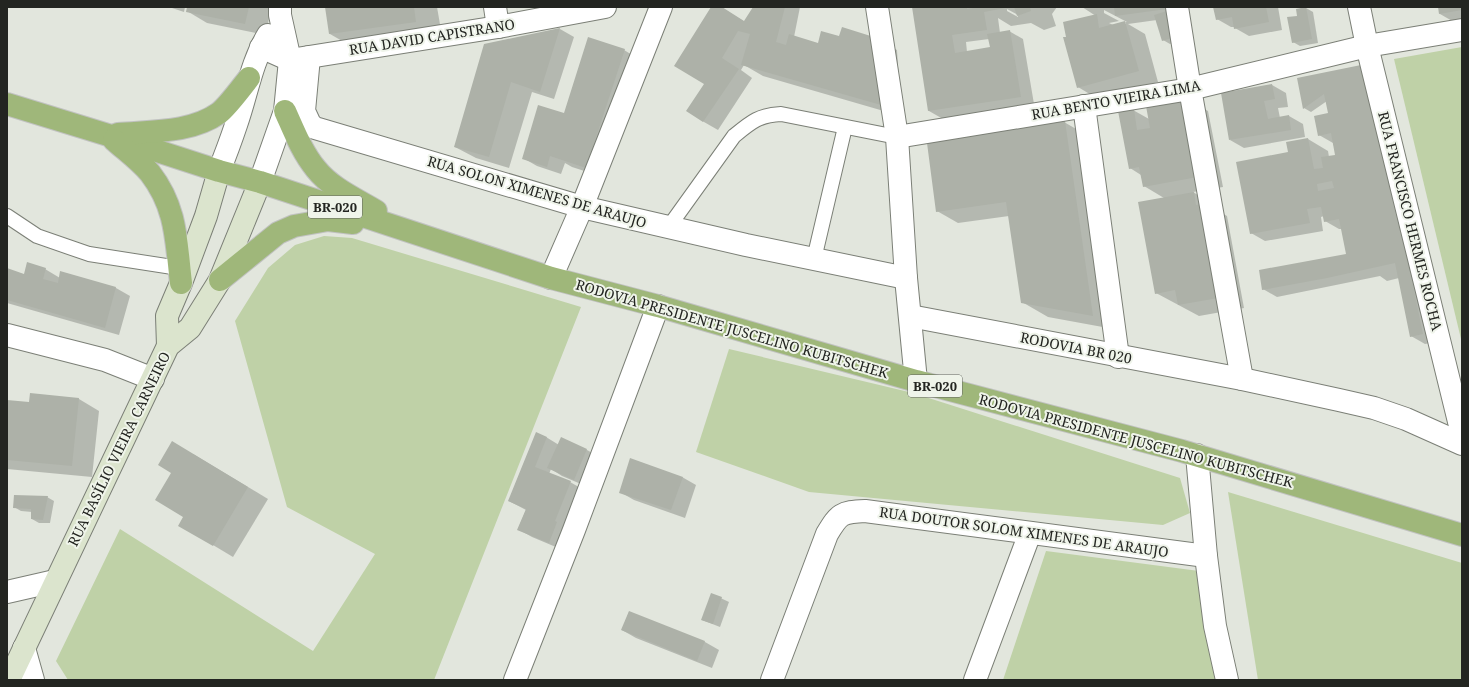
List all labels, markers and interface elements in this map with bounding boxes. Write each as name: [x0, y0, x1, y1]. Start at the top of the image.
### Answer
street label: RUA DAVID CAPISTRANO: [348, 14, 516, 59]
street label: RUA BENTO VIEIRA LIMA: [1030, 75, 1202, 124]
street label: RUA FRANCISCO HERMES ROCHA: [1374, 109, 1447, 333]
street label: RUA SOLON XIMENES DE ARAUJO: [425, 151, 649, 232]
road number: BR-020: [308, 196, 362, 218]
street label: RODOVIA PRESIDENTE JUSCELINO KUBITSCHEK: [574, 275, 891, 382]
street label: RODOVIA BR 020: [1019, 327, 1134, 368]
street label: RUA BASÍLIO VIEIRA CARNEIRO: [63, 348, 174, 549]
road number: BR-020: [908, 375, 962, 397]
street label: RODOVIA PRESIDENTE JUSCELINO KUBITSCHEK: [977, 389, 1295, 492]
street label: RUA DOUTOR SOLOM XIMENES DE ARAUJO: [878, 502, 1170, 561]

